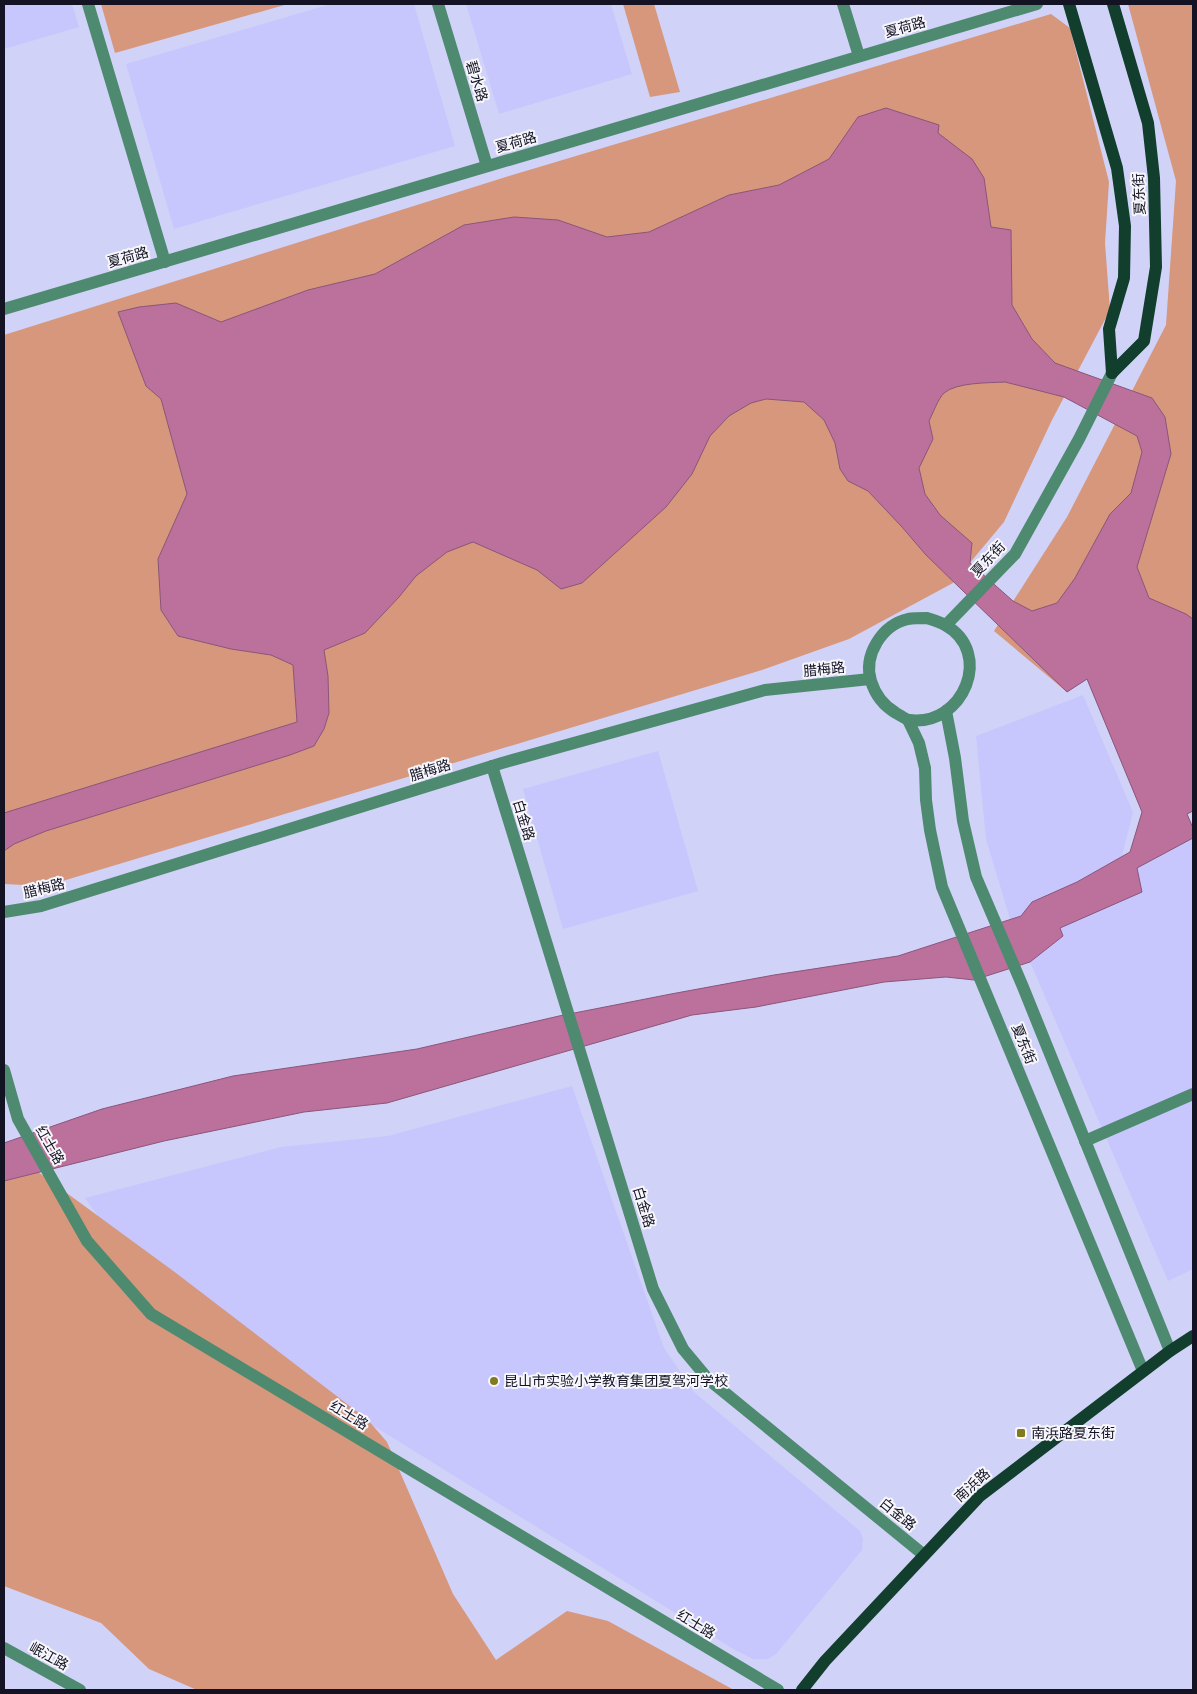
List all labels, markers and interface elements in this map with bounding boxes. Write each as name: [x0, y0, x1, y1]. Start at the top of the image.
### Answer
street label: 夏荷路: [882, 13, 928, 41]
street label: 碧水路: [462, 58, 492, 104]
street label: 夏荷路: [493, 128, 539, 156]
street label: 夏东街: [1129, 173, 1149, 215]
street label: 夏荷路: [105, 243, 151, 271]
street label: 夏东街: [967, 538, 1009, 580]
street label: 腊梅路: [802, 658, 846, 680]
street label: 腊梅路: [407, 755, 453, 785]
street label: 白金路: [509, 797, 539, 843]
street label: 腊梅路: [21, 874, 67, 902]
street label: 夏东街: [1008, 1021, 1040, 1067]
street label: 红士路: [32, 1122, 68, 1168]
street label: 白金路: [629, 1184, 659, 1230]
place label: 昆山市实验小学教育集团夏驾河学校: [504, 1372, 728, 1390]
marker: 昆山市实验小学教育集团夏驾河学校: [488, 1375, 500, 1387]
street label: 红士路: [326, 1396, 372, 1434]
place label: 南浜路夏东街: [1031, 1424, 1115, 1442]
marker: 南浜路夏东街: [1015, 1427, 1027, 1439]
street label: 南浜路: [950, 1464, 994, 1506]
street label: 白金路: [876, 1494, 920, 1534]
street label: 红士路: [673, 1605, 719, 1643]
street label: 岷江路: [26, 1638, 72, 1674]

